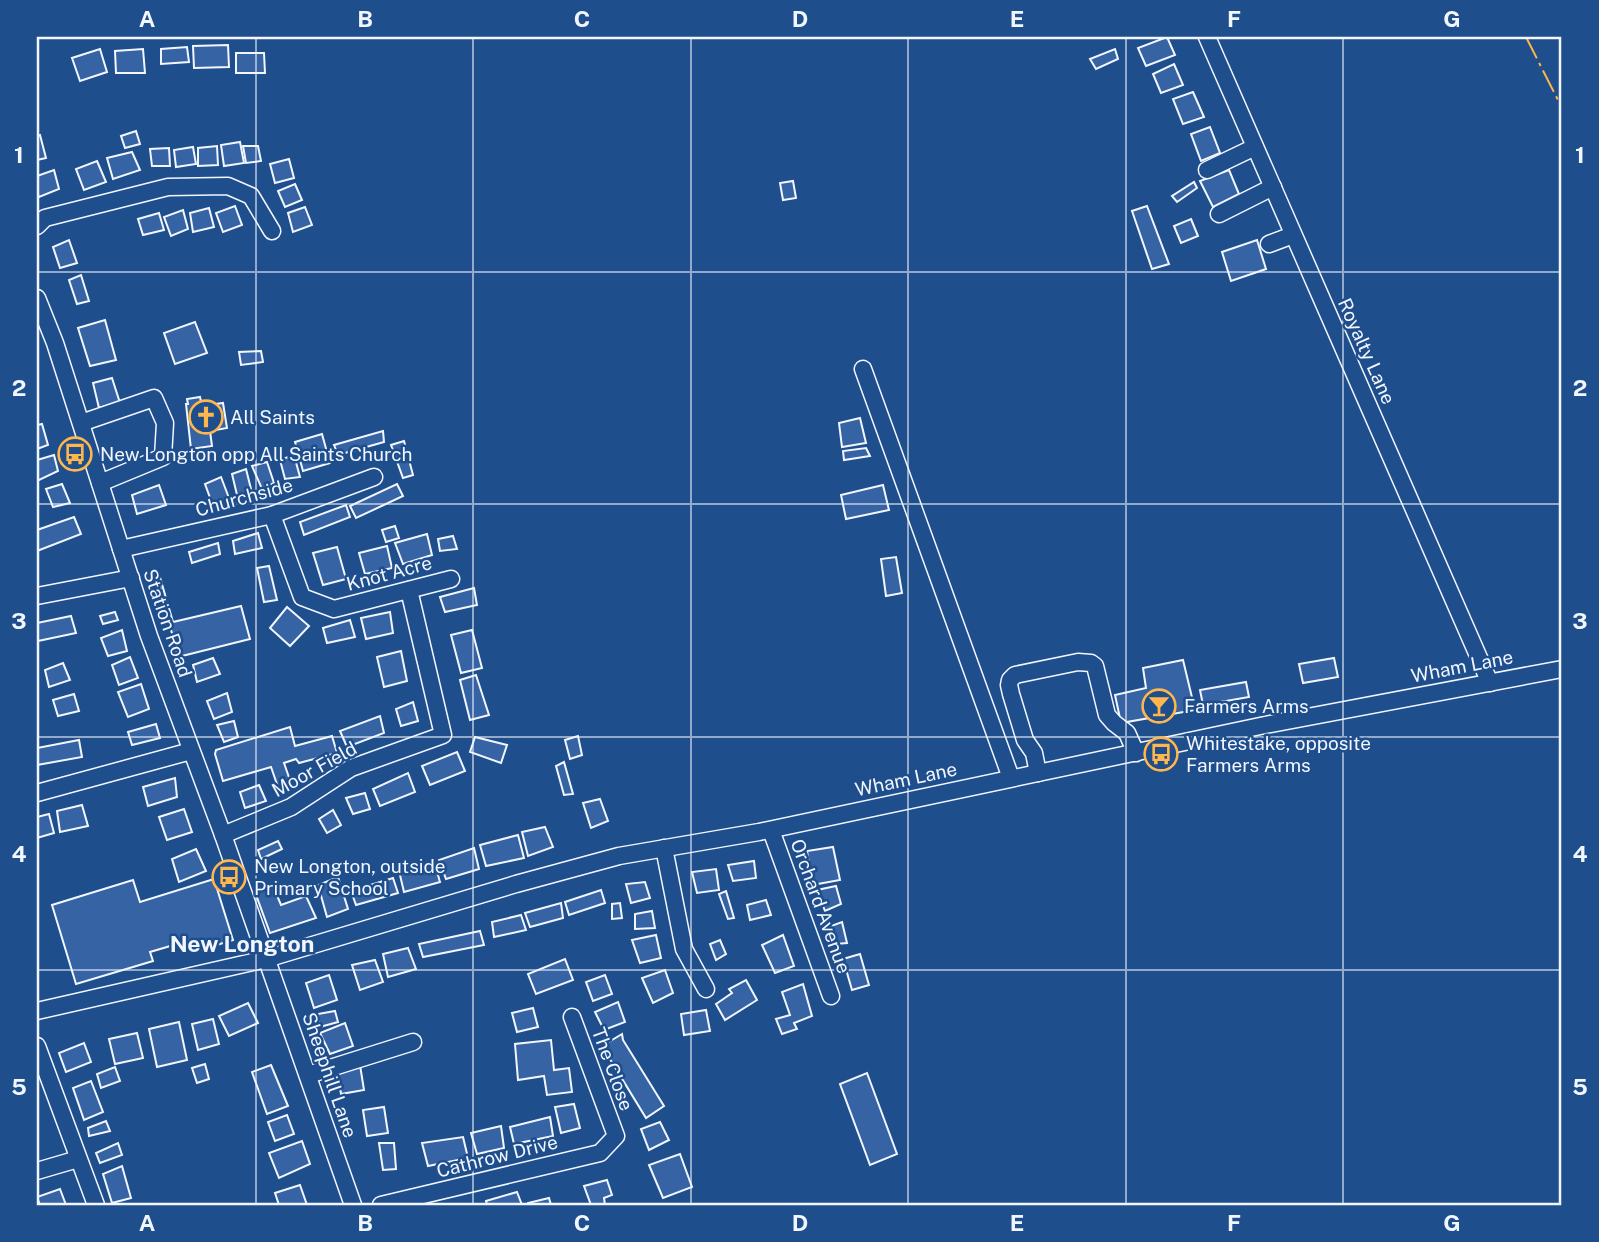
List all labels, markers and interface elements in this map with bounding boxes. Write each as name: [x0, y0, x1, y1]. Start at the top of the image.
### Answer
text: A: [139, 5, 156, 32]
text: B: [357, 5, 373, 32]
text: C: [574, 5, 590, 32]
text: D: [792, 5, 808, 32]
text: E: [1010, 5, 1024, 32]
text: F: [1227, 5, 1241, 32]
text: G: [1443, 5, 1461, 32]
text: 1: [14, 141, 24, 168]
text: 1: [1575, 141, 1585, 168]
street label: Royalty Lane: [1334, 295, 1400, 407]
text: 2: [12, 374, 26, 401]
text: 2: [1573, 374, 1587, 401]
church icon: All Saints: [187, 398, 225, 436]
place label: All Saints: [230, 406, 315, 428]
bus stop icon: New Longton opp All Saints Church: [56, 435, 94, 473]
place label: New Longton opp All Saints Church: [100, 443, 413, 465]
street label: Churchside: [193, 473, 295, 521]
street label: Knot Acre: [344, 551, 434, 595]
street label: Station Road: [139, 566, 197, 680]
text: 3: [11, 607, 27, 634]
text: 3: [1572, 607, 1588, 634]
street label: Wham Lane: [1409, 645, 1515, 687]
bar icon: Farmers Arms: [1140, 687, 1178, 725]
place label: Farmers Arms: [1184, 695, 1309, 717]
place label: Whitestake, opposite Farmers Arms: [1186, 732, 1371, 776]
bus stop icon: Whitestake, opposite Farmers Arms: [1142, 735, 1180, 773]
street label: Moor Field: [268, 737, 360, 801]
street label: Wham Lane: [853, 757, 959, 801]
street label: Orchard Avenue: [787, 836, 855, 976]
text: 4: [11, 840, 27, 867]
text: 4: [1572, 840, 1588, 867]
place label: New Longton, outside Primary School: [254, 855, 446, 899]
bus stop icon: New Longton, outside Primary School: [210, 858, 248, 896]
district label: New Longton: [170, 930, 314, 957]
street label: Sheephill Lane: [298, 1009, 362, 1141]
street label: The Close: [588, 1024, 638, 1114]
text: 5: [11, 1073, 27, 1100]
text: 5: [1572, 1073, 1588, 1100]
street label: Cathrow Drive: [434, 1130, 560, 1182]
text: A: [139, 1209, 156, 1236]
text: B: [357, 1209, 373, 1236]
text: C: [574, 1209, 590, 1236]
text: D: [792, 1209, 808, 1236]
text: E: [1010, 1209, 1024, 1236]
text: F: [1227, 1209, 1241, 1236]
text: G: [1443, 1209, 1461, 1236]

